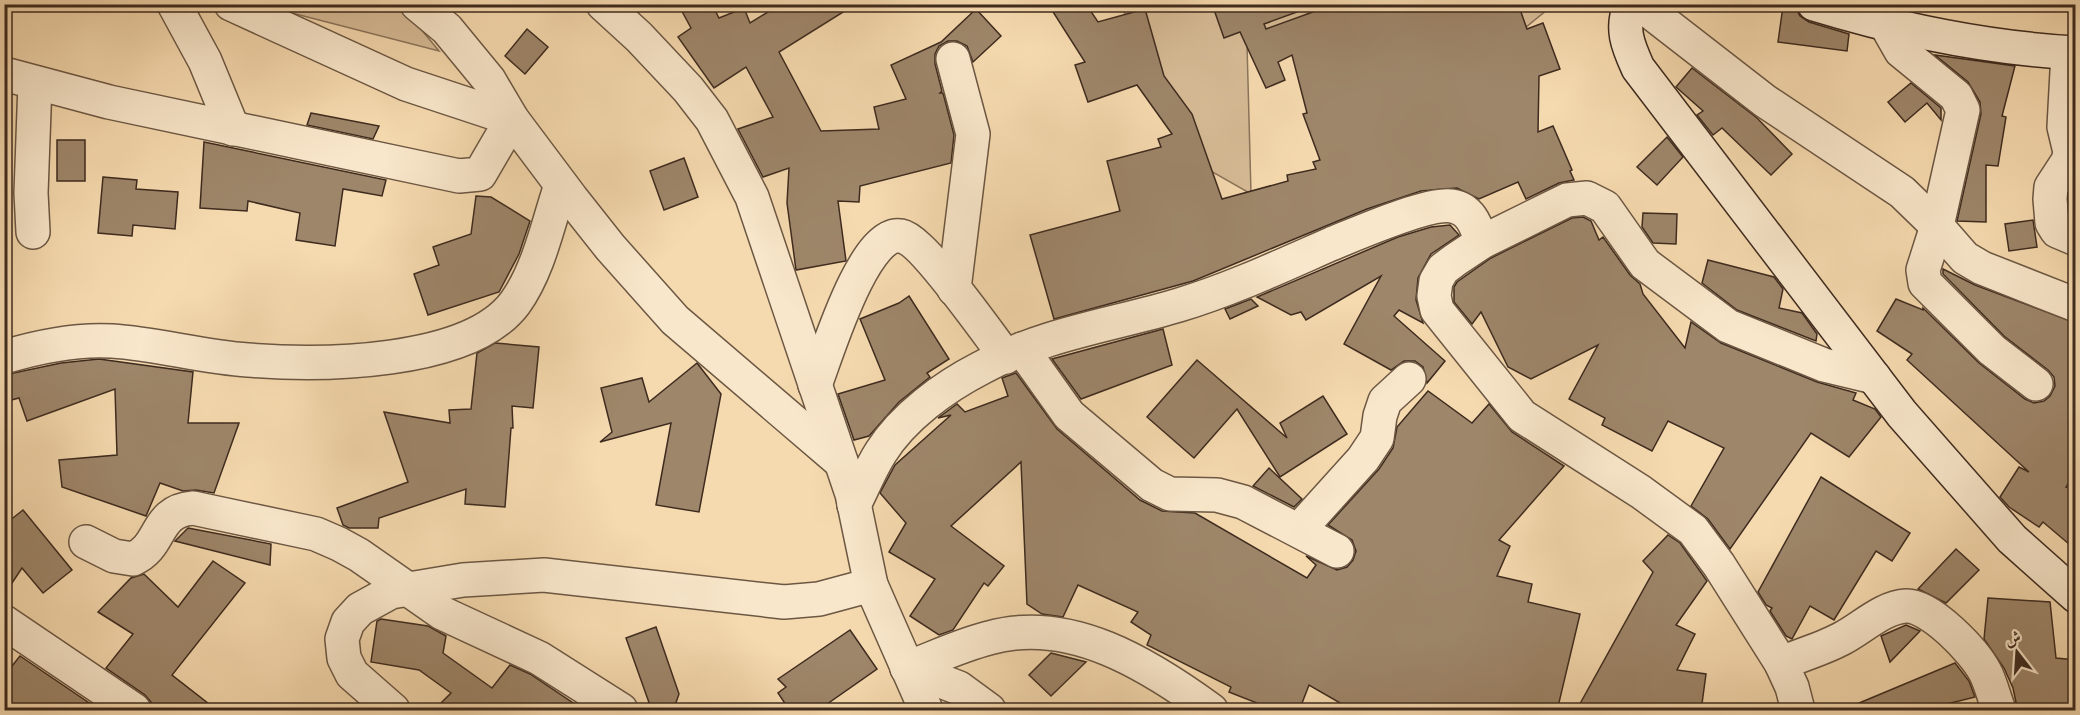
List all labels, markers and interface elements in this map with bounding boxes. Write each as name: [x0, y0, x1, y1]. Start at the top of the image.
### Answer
north arrow: [1987, 622, 2047, 682]
text: ش: [2002, 627, 2024, 653]

